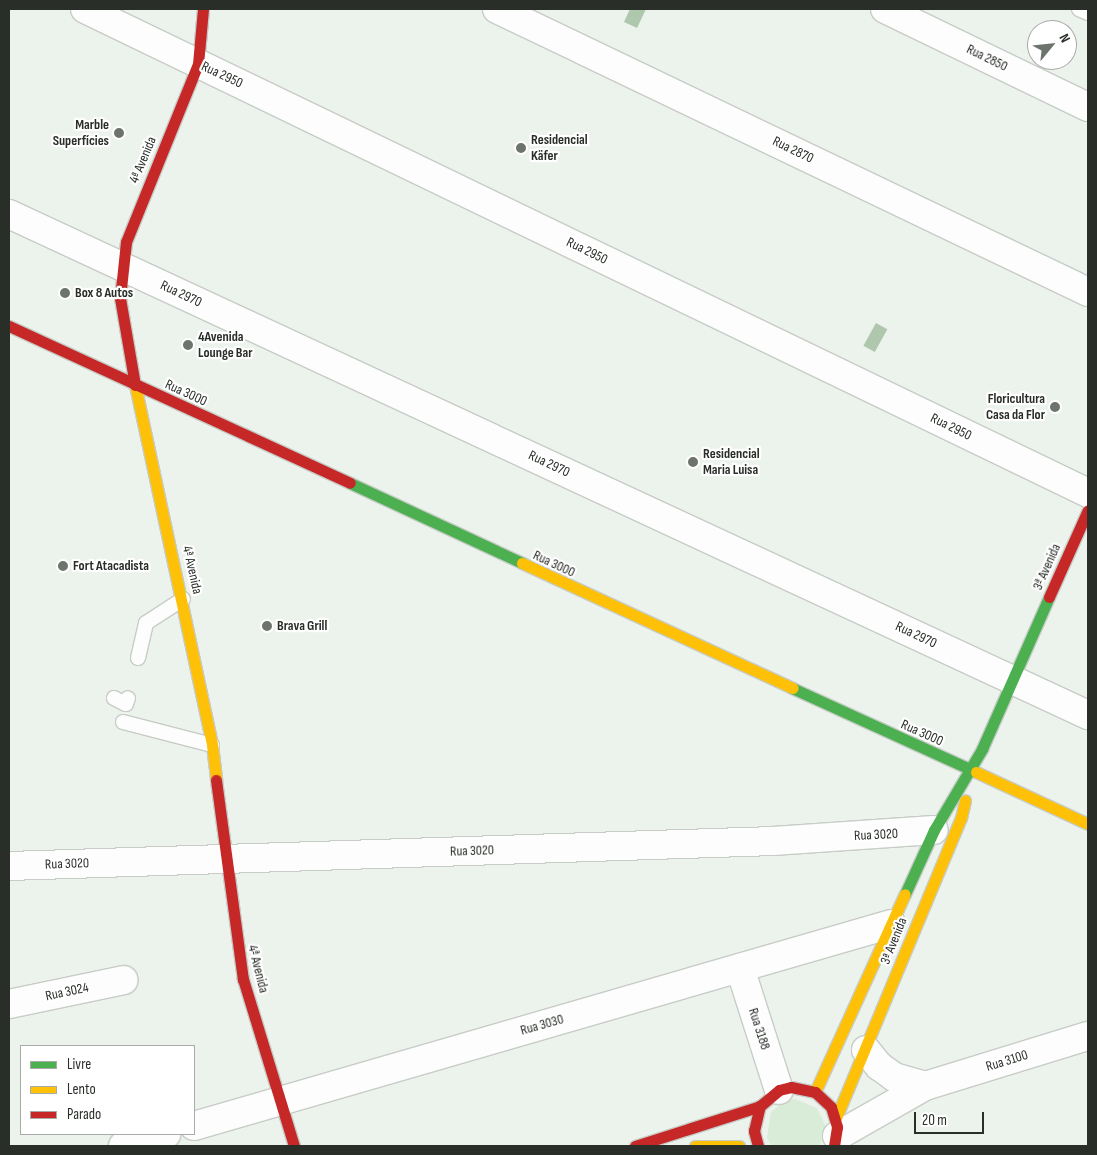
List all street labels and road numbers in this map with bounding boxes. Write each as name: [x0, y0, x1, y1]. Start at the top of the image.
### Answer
street label: Rua 2850: [964, 41, 1010, 75]
street label: Rua 2950: [199, 58, 245, 92]
street label: Rua 2870: [770, 133, 816, 167]
street label: 4ª Avenida: [126, 134, 160, 186]
street label: Rua 2950: [564, 234, 610, 268]
street label: Rua 2970: [158, 277, 204, 311]
street label: Rua 3000: [162, 376, 210, 410]
street label: Rua 2950: [928, 410, 974, 444]
street label: Rua 2970: [526, 447, 572, 481]
street label: 3ª Avenida: [1029, 541, 1065, 593]
street label: 4ª Avenida: [178, 544, 206, 596]
street label: Rua 3000: [530, 547, 578, 581]
street label: Rua 2970: [893, 618, 939, 652]
street label: Rua 3000: [898, 716, 946, 750]
street label: Rua 3020: [854, 825, 898, 845]
street label: Rua 3020: [450, 842, 494, 860]
street label: Rua 3020: [45, 855, 89, 873]
street label: 3ª Avenida: [877, 915, 911, 967]
street label: 4ª Avenida: [244, 943, 272, 995]
street label: Rua 3024: [44, 979, 90, 1005]
street label: Rua 3188: [744, 1006, 774, 1052]
street label: Rua 3030: [518, 1011, 566, 1039]
street label: Rua 3100: [984, 1047, 1030, 1075]

